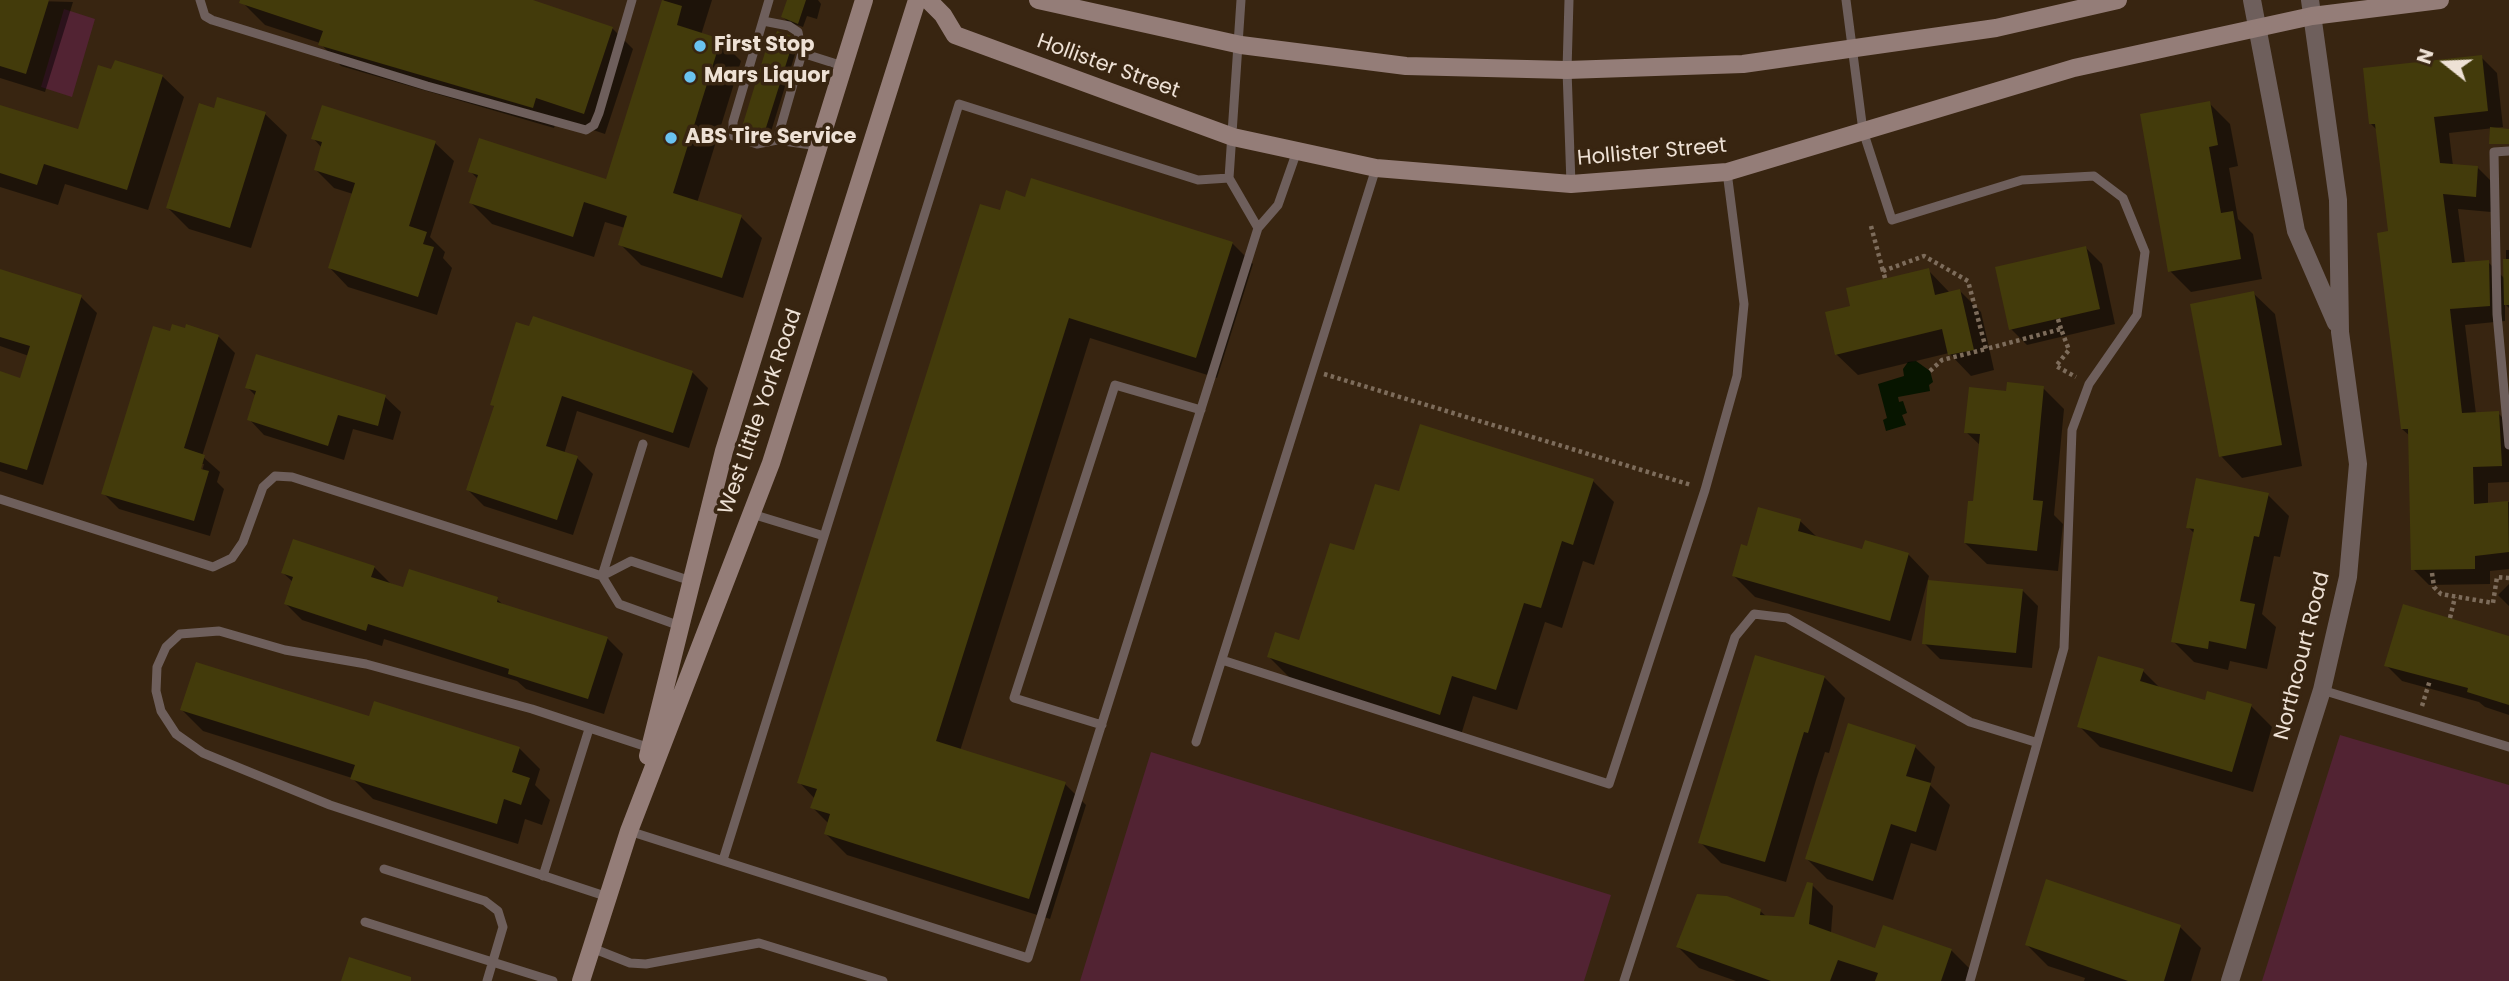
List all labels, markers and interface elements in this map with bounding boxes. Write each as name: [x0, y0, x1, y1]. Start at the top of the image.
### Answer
north arrow: [2411, 28, 2481, 98]
street label: Hollister Street: [1033, 30, 1183, 104]
place label: First Stop: [714, 33, 814, 59]
marker: First Stop: [692, 38, 708, 54]
text: N: [2411, 45, 2441, 67]
place label: Mars Liquor: [704, 64, 830, 90]
marker: Mars Liquor: [682, 69, 698, 85]
place label: ABS Tire Service: [685, 125, 856, 151]
marker: ABS Tire Service: [663, 130, 679, 146]
street label: Hollister Street: [1576, 134, 1728, 172]
street label: West Little York Road: [714, 306, 808, 518]
street label: Northcourt Road: [2270, 569, 2336, 743]

